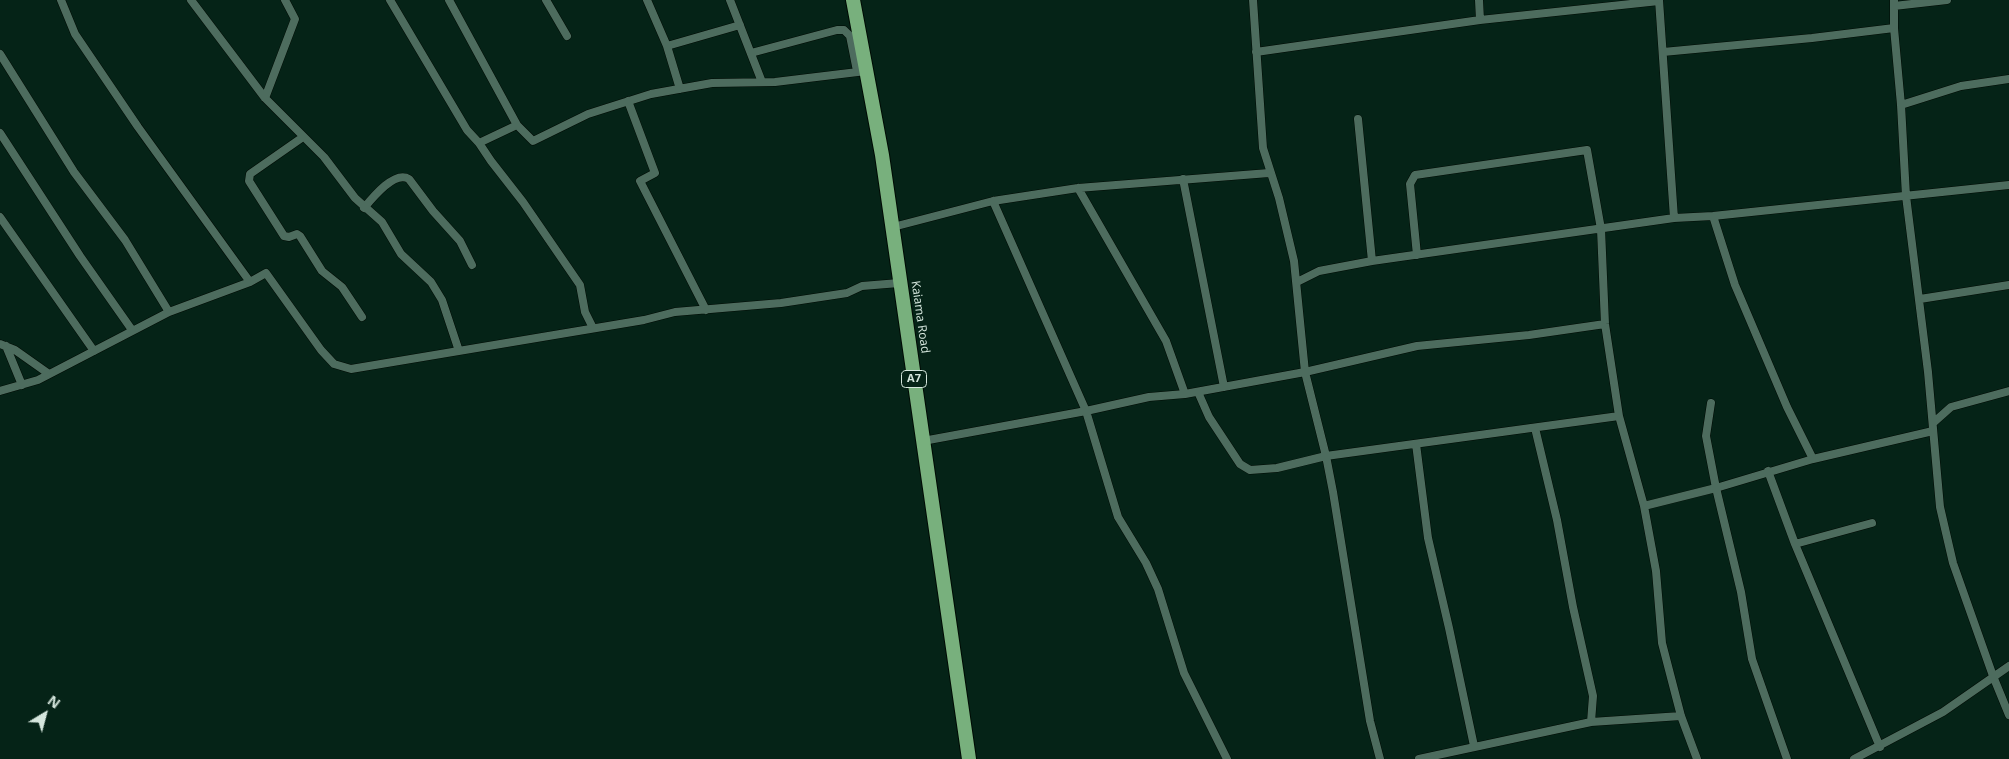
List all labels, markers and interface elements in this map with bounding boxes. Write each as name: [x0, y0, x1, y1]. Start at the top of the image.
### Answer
street label: Kaiama Road: [908, 280, 932, 354]
road number: A7: [902, 370, 926, 388]
north arrow: [20, 689, 70, 739]
text: N: [44, 691, 65, 713]

